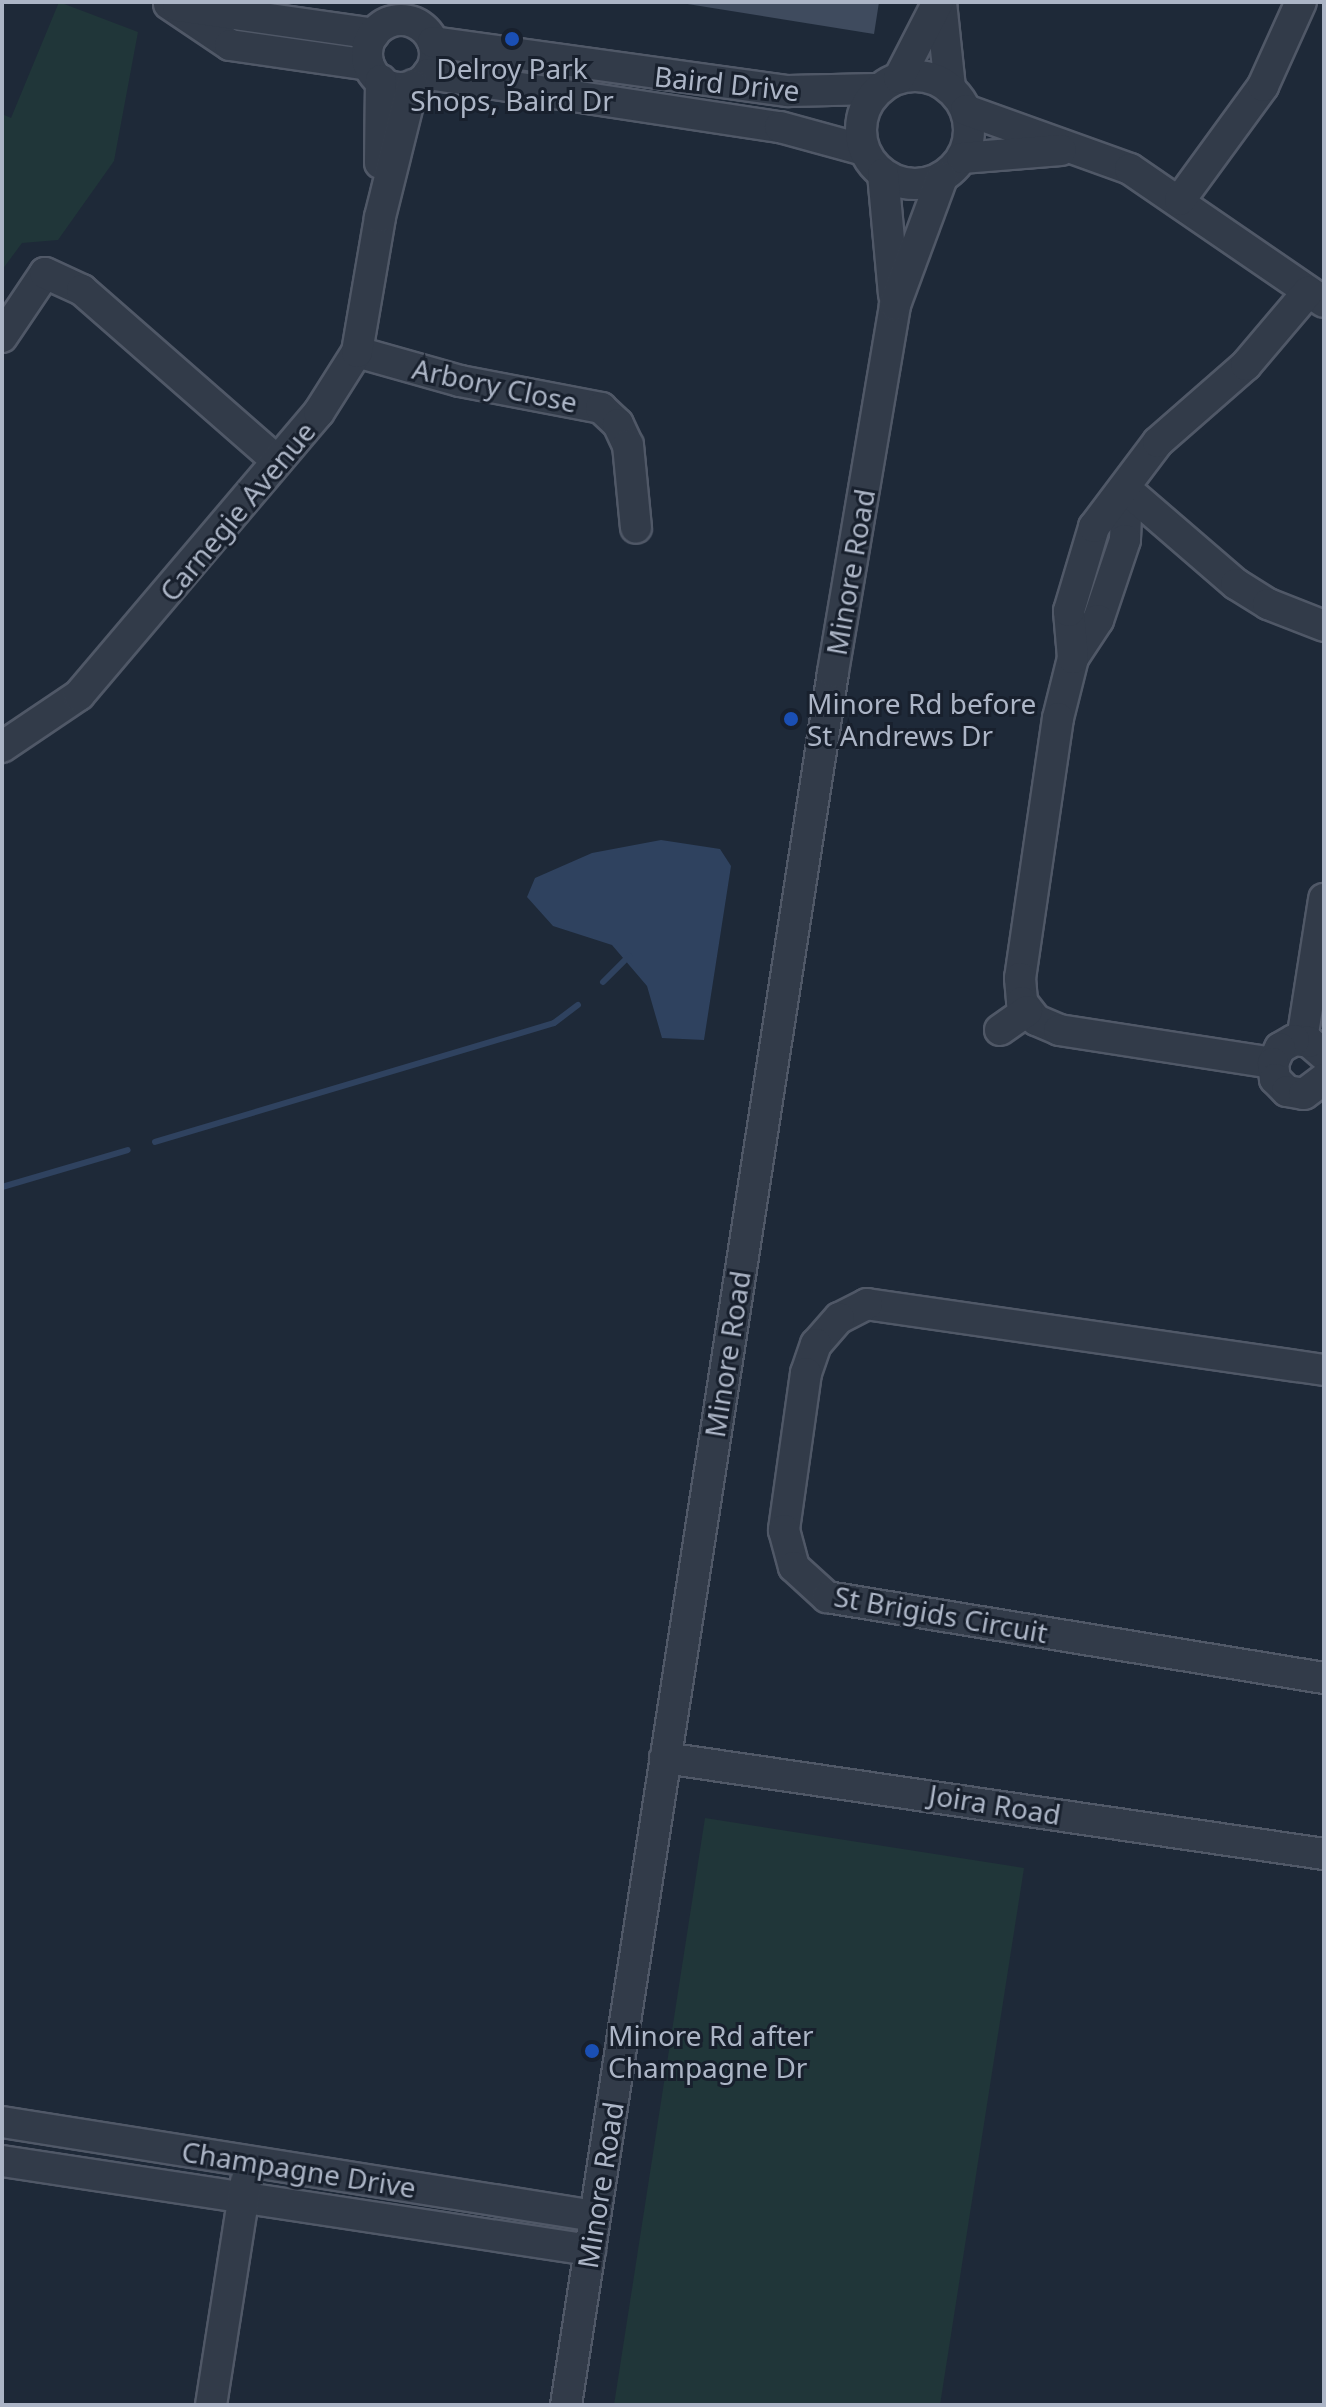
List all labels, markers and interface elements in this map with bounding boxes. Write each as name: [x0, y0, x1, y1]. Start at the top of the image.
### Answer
marker: Delroy Park Shops, Baird Dr: [503, 30, 521, 48]
place label: Delroy Park Shops, Baird Dr: [410, 51, 614, 117]
street label: Baird Drive: [653, 59, 801, 107]
street label: Arbory Close: [409, 351, 581, 419]
street label: Carnegie Avenue: [152, 414, 322, 608]
street label: Minore Road: [819, 486, 881, 658]
place label: Minore Rd before St Andrews Dr: [807, 686, 1036, 752]
marker: Minore Rd before St Andrews Dr: [782, 710, 800, 728]
street label: Minore Road: [697, 1268, 757, 1440]
street label: St Brigids Circuit: [832, 1579, 1050, 1649]
street label: Joira Road: [927, 1777, 1063, 1831]
place label: Minore Rd after Champagne Dr: [608, 2018, 814, 2084]
marker: Minore Rd after Champagne Dr: [583, 2042, 601, 2060]
street label: Minore Road: [570, 2099, 630, 2271]
street label: Champagne Drive: [180, 2134, 418, 2204]

